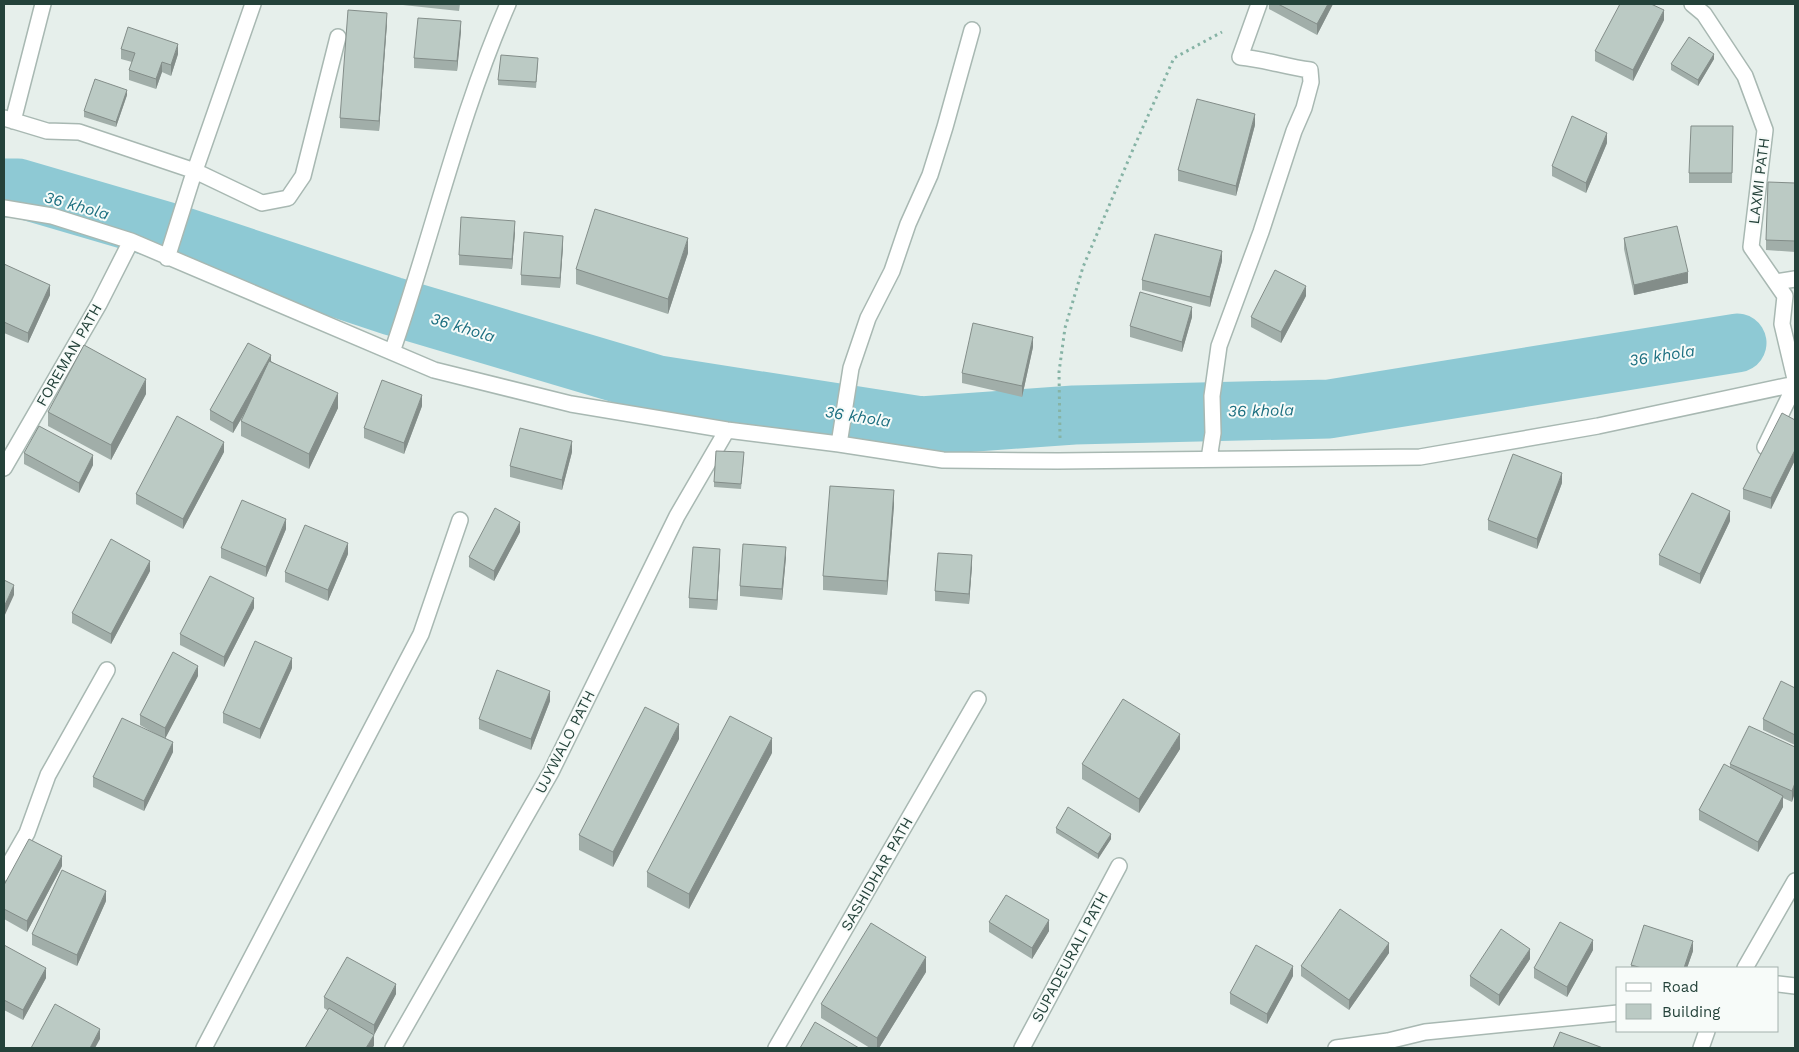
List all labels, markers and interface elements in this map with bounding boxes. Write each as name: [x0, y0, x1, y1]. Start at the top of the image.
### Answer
street label: LAXMI PATH: [1745, 137, 1773, 225]
water label: 36 khola: [42, 187, 111, 224]
street label: FOREMAN PATH: [32, 300, 106, 410]
water label: 36 khola: [428, 309, 497, 346]
water label: 36 khola: [1628, 341, 1696, 370]
water label: 36 khola: [1228, 400, 1294, 421]
water label: 36 khola: [824, 402, 892, 431]
street label: UJYWALO PATH: [531, 687, 599, 797]
street label: SASHIDHAR PATH: [837, 814, 917, 934]
street label: SUPADEURALI PATH: [1028, 889, 1112, 1025]
legend: [1616, 967, 1779, 1032]
text: Road: [1662, 978, 1699, 996]
text: Building: [1662, 1003, 1720, 1021]

